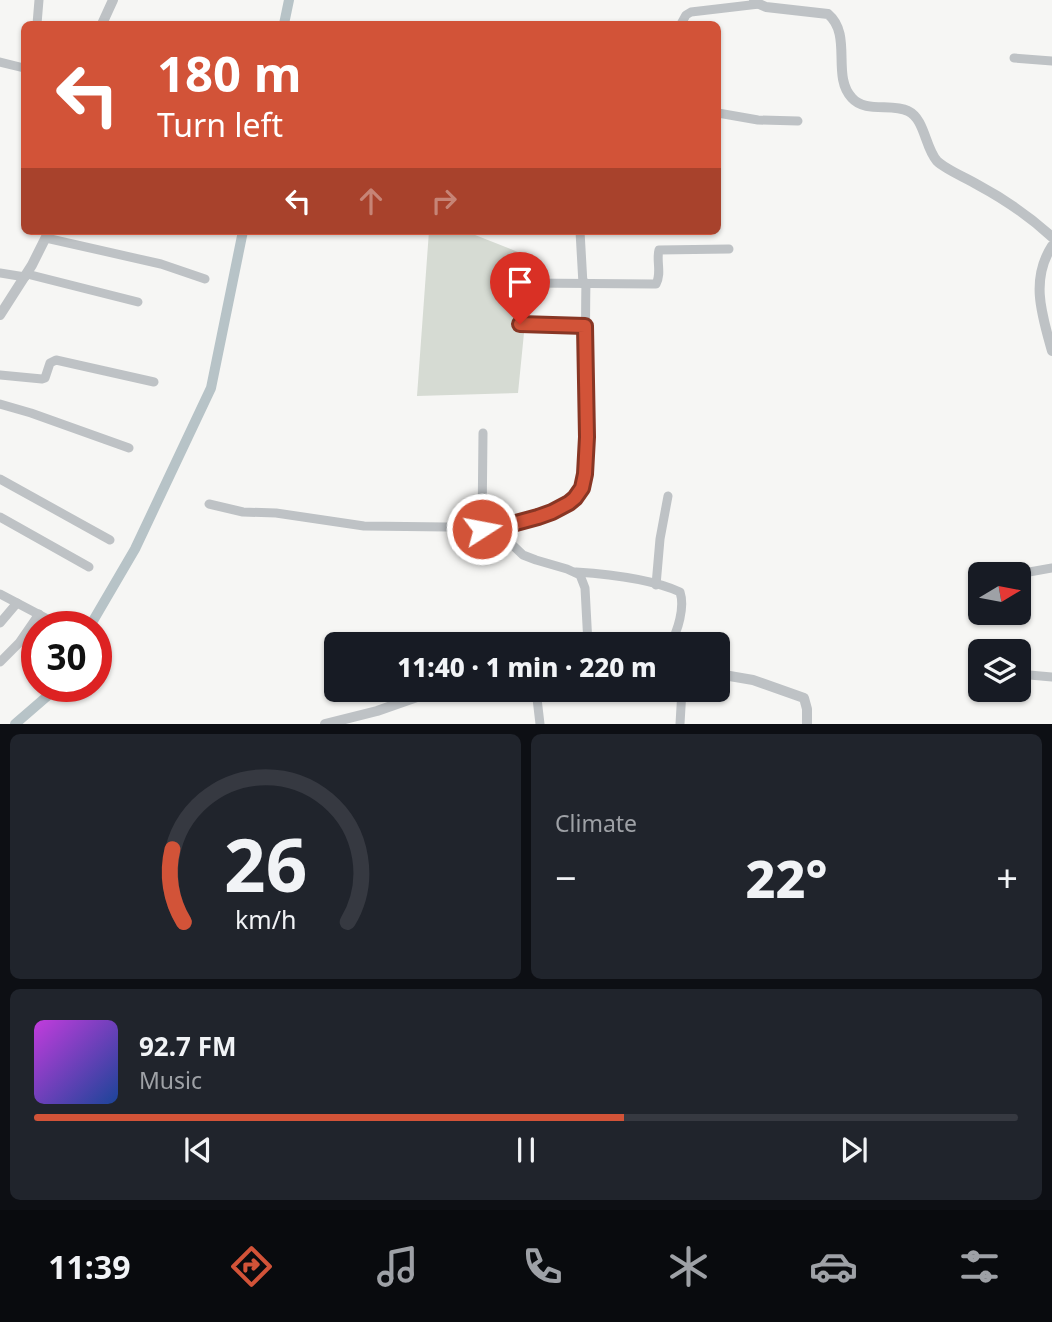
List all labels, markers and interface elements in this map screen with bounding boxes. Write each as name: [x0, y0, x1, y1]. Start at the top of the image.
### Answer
text: 180 m: [157, 40, 302, 106]
icon: left: [42, 49, 133, 140]
text: Turn left: [157, 103, 283, 146]
icon: left: [279, 182, 317, 220]
icon: ahead: [352, 182, 390, 220]
icon: right: [425, 182, 463, 220]
pin: [490, 252, 550, 324]
icon: arrive: [501, 263, 539, 301]
position arrow: [445, 492, 519, 566]
north arrow: [968, 562, 1031, 625]
map controls: [968, 562, 1031, 702]
speed limit sign: 30: [21, 611, 112, 702]
button: layers: [968, 639, 1031, 702]
text: 11:40 · 1 min · 220 m: [397, 649, 657, 685]
text: Climate: [555, 807, 637, 839]
text: 26: [224, 815, 307, 914]
text: 22°: [745, 842, 828, 913]
text: −: [555, 851, 577, 903]
text: +: [996, 851, 1018, 903]
text: km/h: [235, 902, 296, 936]
text: 92.7 FM: [139, 1028, 236, 1064]
text: Music: [139, 1064, 202, 1096]
icon: previous: [179, 1131, 217, 1169]
icon: pause: [507, 1131, 545, 1169]
icon: next: [835, 1131, 873, 1169]
icon: directions: [227, 1242, 276, 1291]
icon: music: [373, 1242, 422, 1291]
icon: phone: [518, 1242, 567, 1291]
icon: climate: [664, 1242, 713, 1291]
icon: car: [809, 1242, 858, 1291]
icon: filters: [955, 1242, 1004, 1291]
text: 11:39: [48, 1245, 130, 1288]

